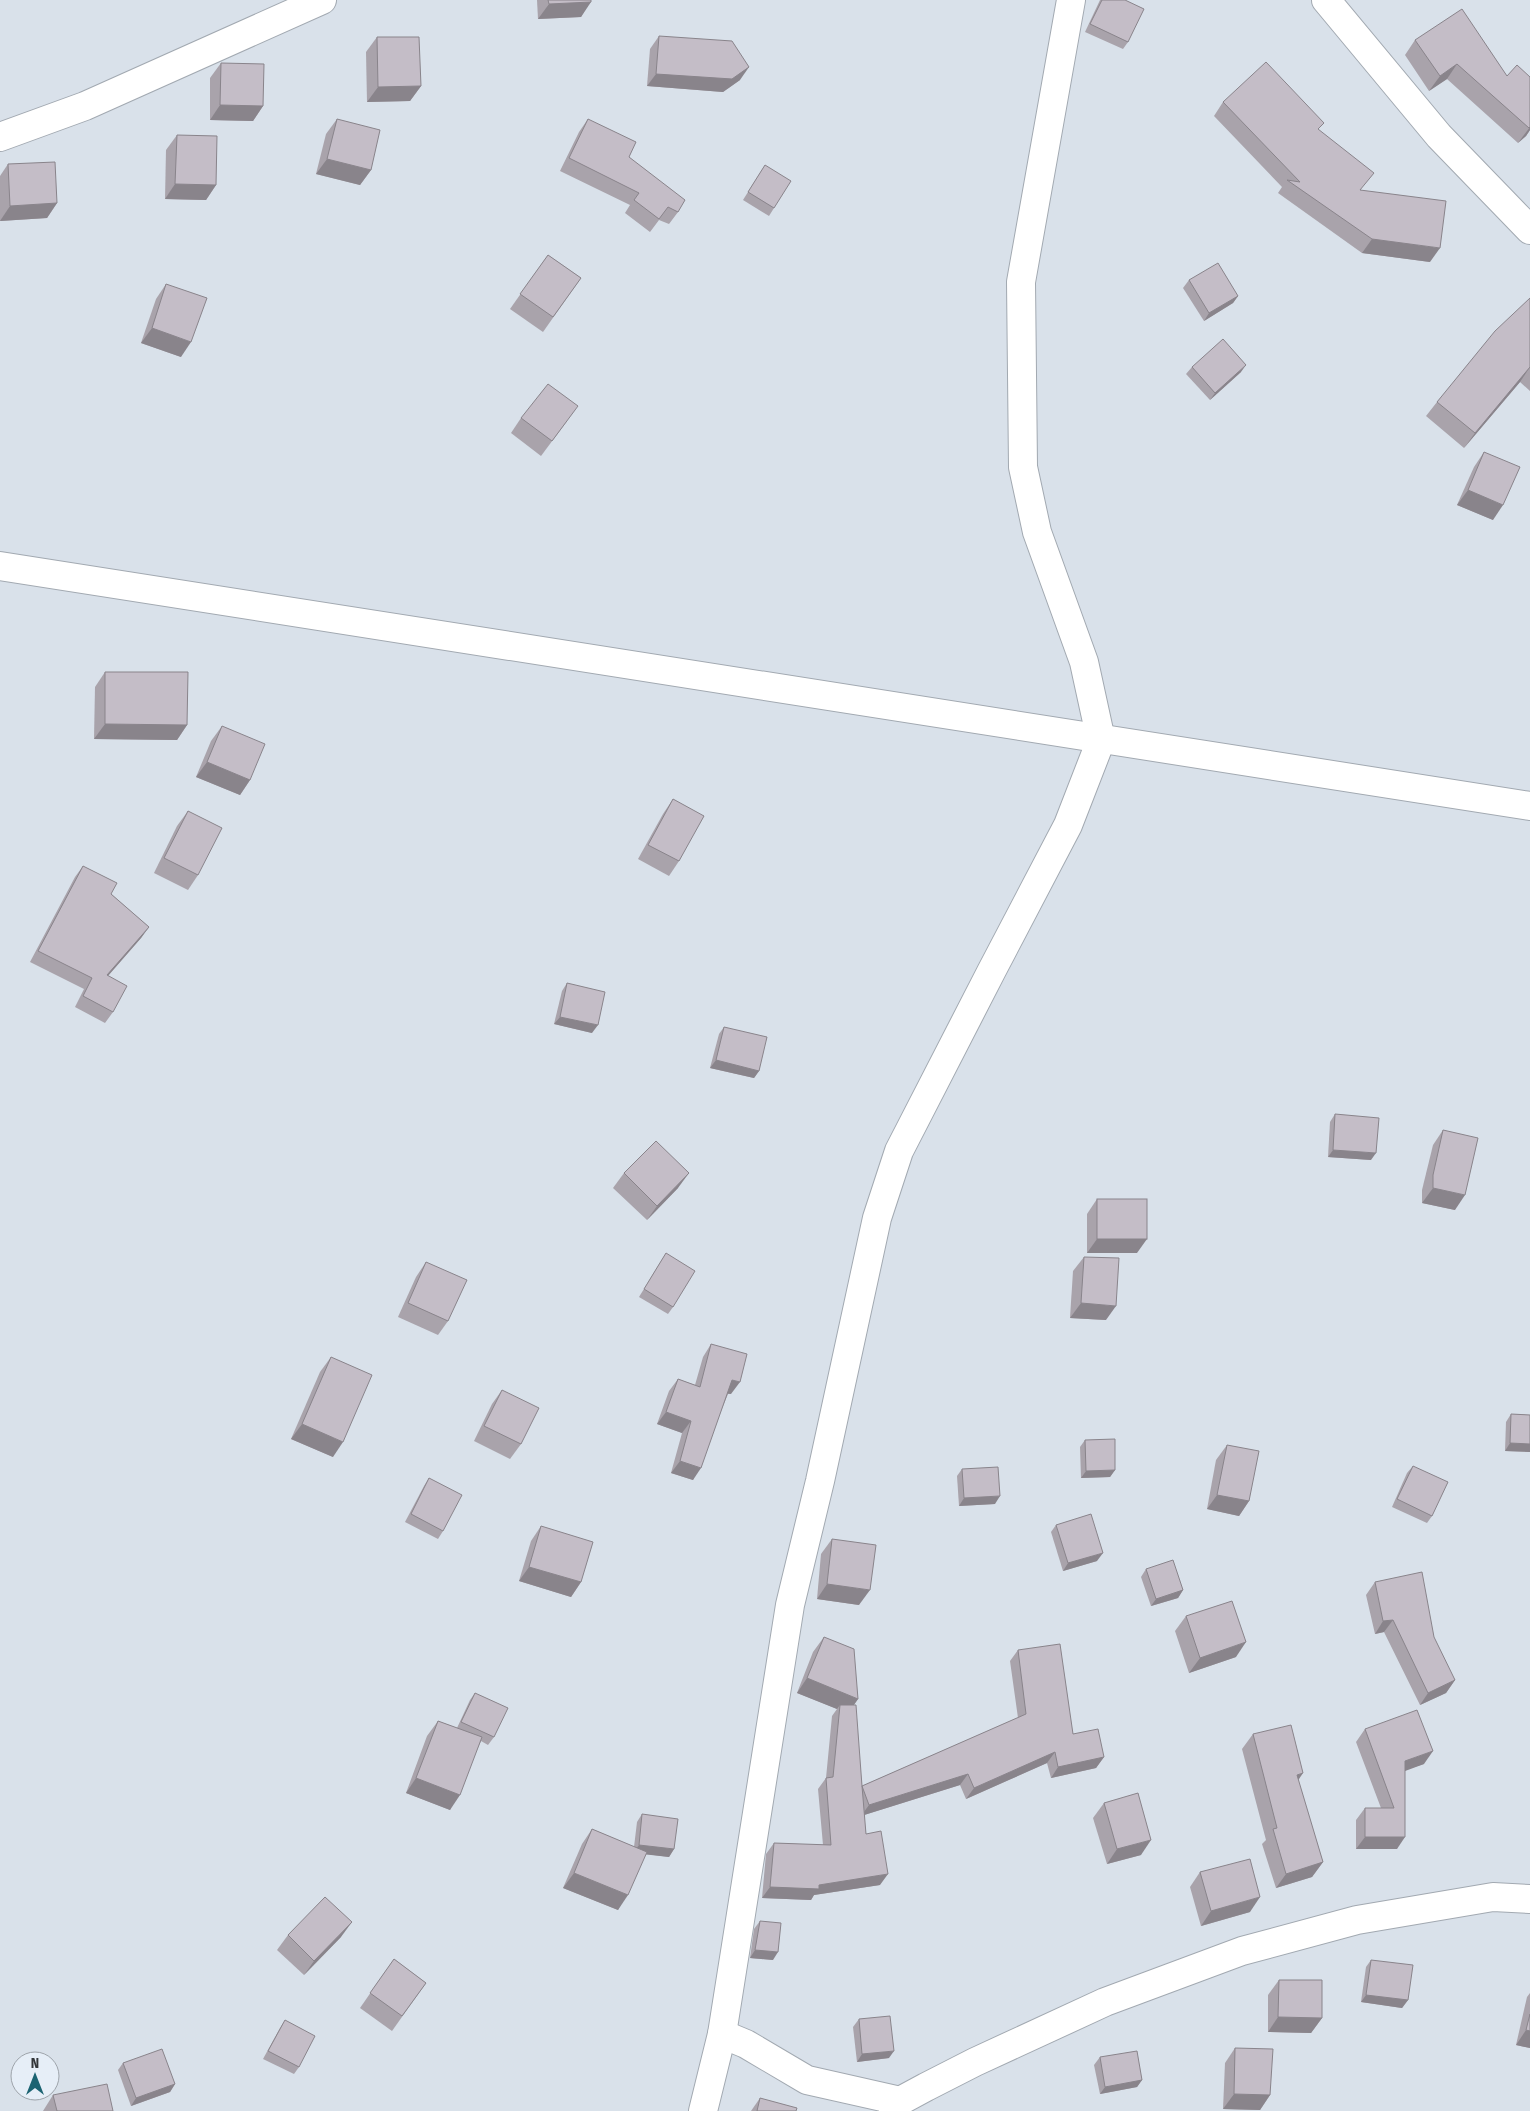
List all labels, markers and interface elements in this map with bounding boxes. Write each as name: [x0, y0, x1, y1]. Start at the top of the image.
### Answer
north arrow: [10, 2051, 60, 2101]
text: N: [31, 2055, 39, 2072]

